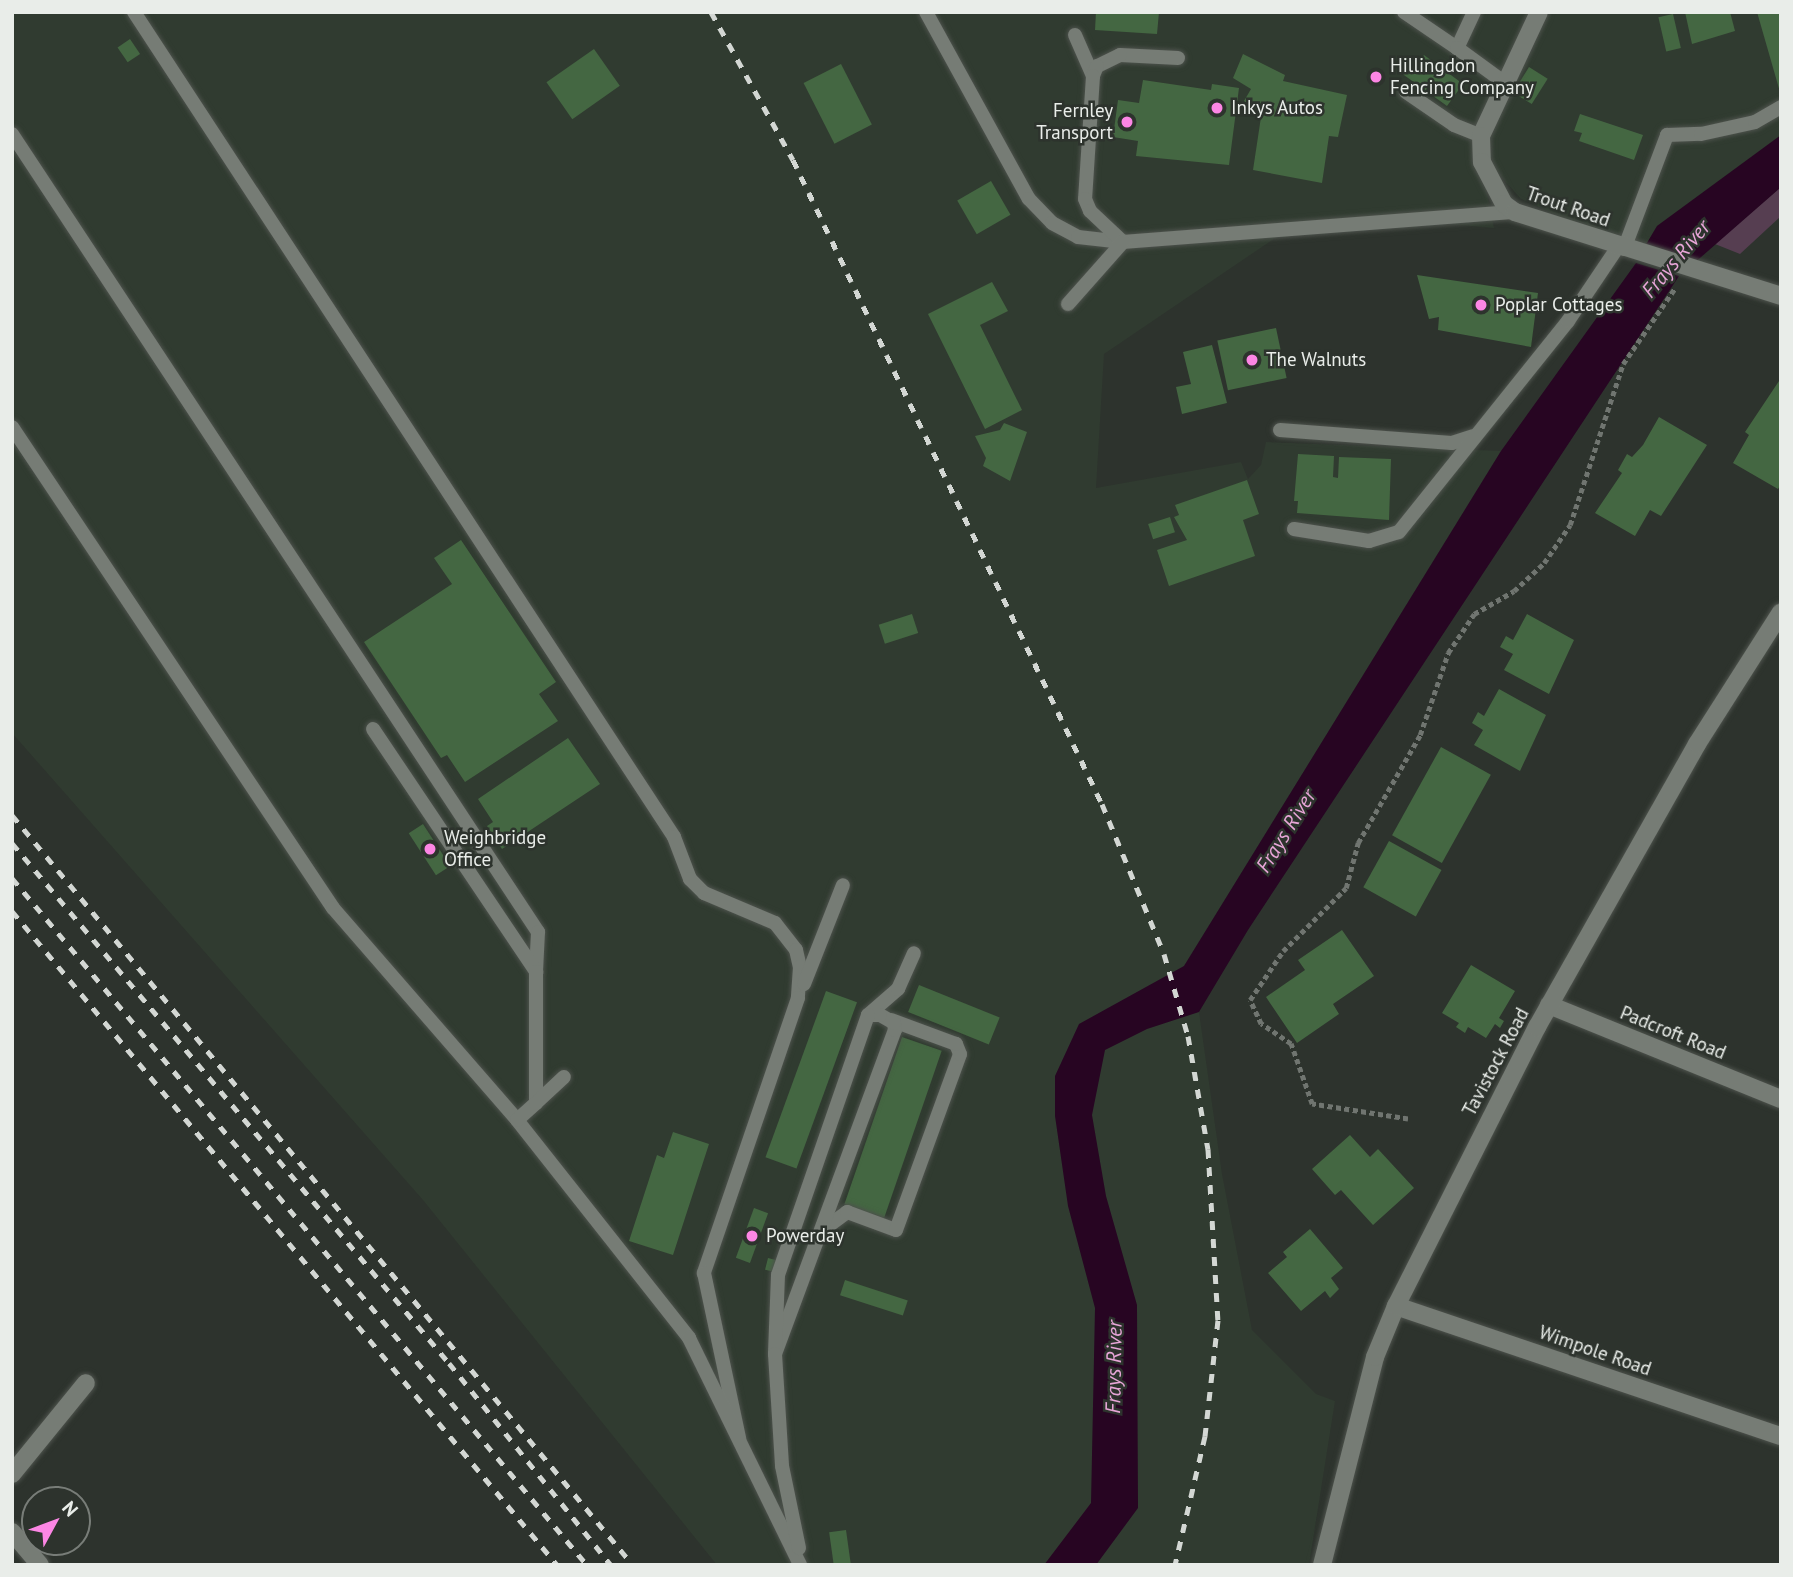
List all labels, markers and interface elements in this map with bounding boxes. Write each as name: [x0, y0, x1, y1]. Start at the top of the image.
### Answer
place label: Hillingdon Fencing Company: [1390, 55, 1534, 99]
marker: Hillingdon Fencing Company: [1368, 69, 1384, 85]
place label: Inkys Autos: [1231, 97, 1324, 119]
place label: Fernley Transport: [1036, 100, 1113, 144]
marker: Inkys Autos: [1209, 100, 1225, 116]
marker: Fernley Transport: [1119, 114, 1135, 130]
street label: Trout Road: [1523, 182, 1613, 232]
water label: Frays River: [1636, 215, 1716, 303]
place label: Poplar Cottages: [1495, 294, 1622, 316]
marker: Poplar Cottages: [1473, 297, 1489, 313]
place label: The Walnuts: [1266, 349, 1367, 371]
marker: The Walnuts: [1244, 352, 1260, 368]
water label: Frays River: [1251, 785, 1321, 877]
place label: Weighbridge Office: [444, 827, 546, 871]
marker: Weighbridge Office: [422, 841, 438, 857]
street label: Padcroft Road: [1617, 1001, 1729, 1065]
street label: Tavistock Road: [1458, 1004, 1534, 1120]
place label: Powerday: [766, 1225, 844, 1247]
marker: Powerday: [744, 1228, 760, 1244]
water label: Frays River: [1101, 1320, 1127, 1414]
street label: Wimpole Road: [1536, 1321, 1654, 1381]
north arrow: [21, 1486, 91, 1556]
text: N: [57, 1496, 83, 1521]

